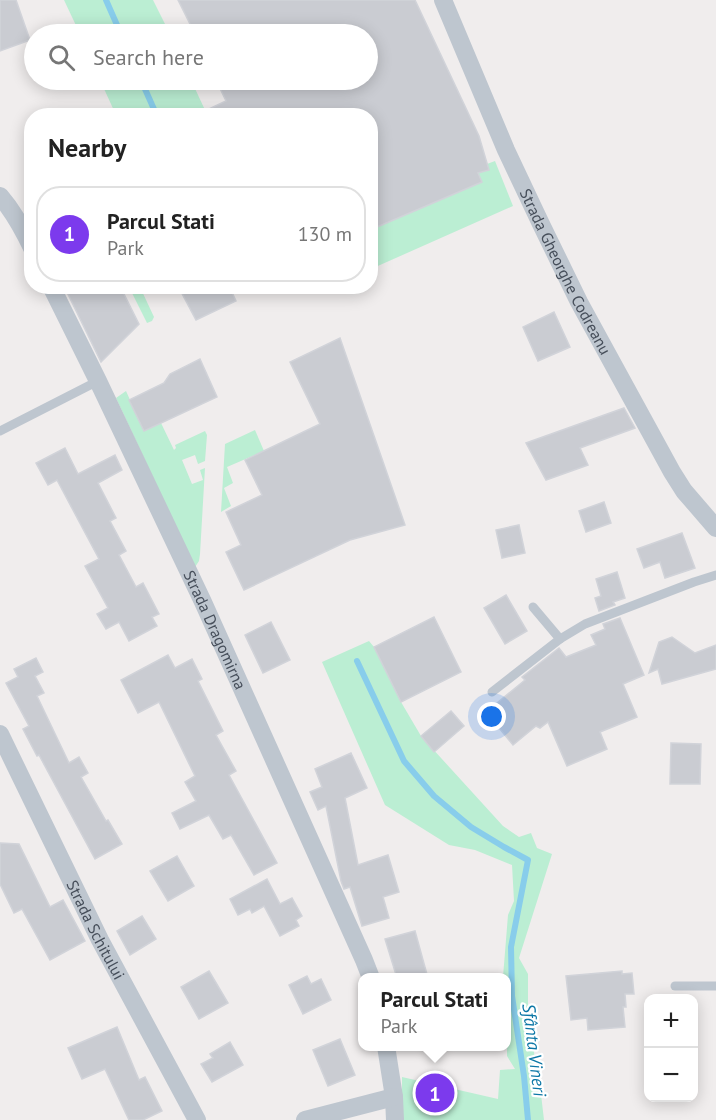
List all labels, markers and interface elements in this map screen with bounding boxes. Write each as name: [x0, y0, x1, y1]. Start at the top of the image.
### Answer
search box: [24, 24, 378, 90]
icon: search: [45, 41, 78, 74]
text: Search here: [93, 43, 204, 71]
text: Nearby: [48, 131, 126, 164]
street label: Strada Gheorghe Codreanu: [516, 185, 616, 358]
text: Parcul Stati: [107, 207, 215, 235]
text: 1: [64, 221, 75, 247]
text: 130 m: [298, 221, 352, 247]
text: Park: [107, 235, 144, 261]
street label: Strada Dragomirna: [179, 567, 251, 692]
your location: [477, 702, 506, 731]
street label: Strada Schitului: [62, 877, 129, 983]
popup: [358, 973, 511, 1051]
text: Parcul Stati: [381, 985, 488, 1013]
map controls: [644, 994, 698, 1102]
button: +: [644, 994, 698, 1048]
water label: Sfânta Vineri: [517, 1002, 552, 1099]
text: Park: [381, 1013, 417, 1039]
button: −: [644, 1048, 698, 1102]
pin: 1: [416, 1070, 454, 1116]

